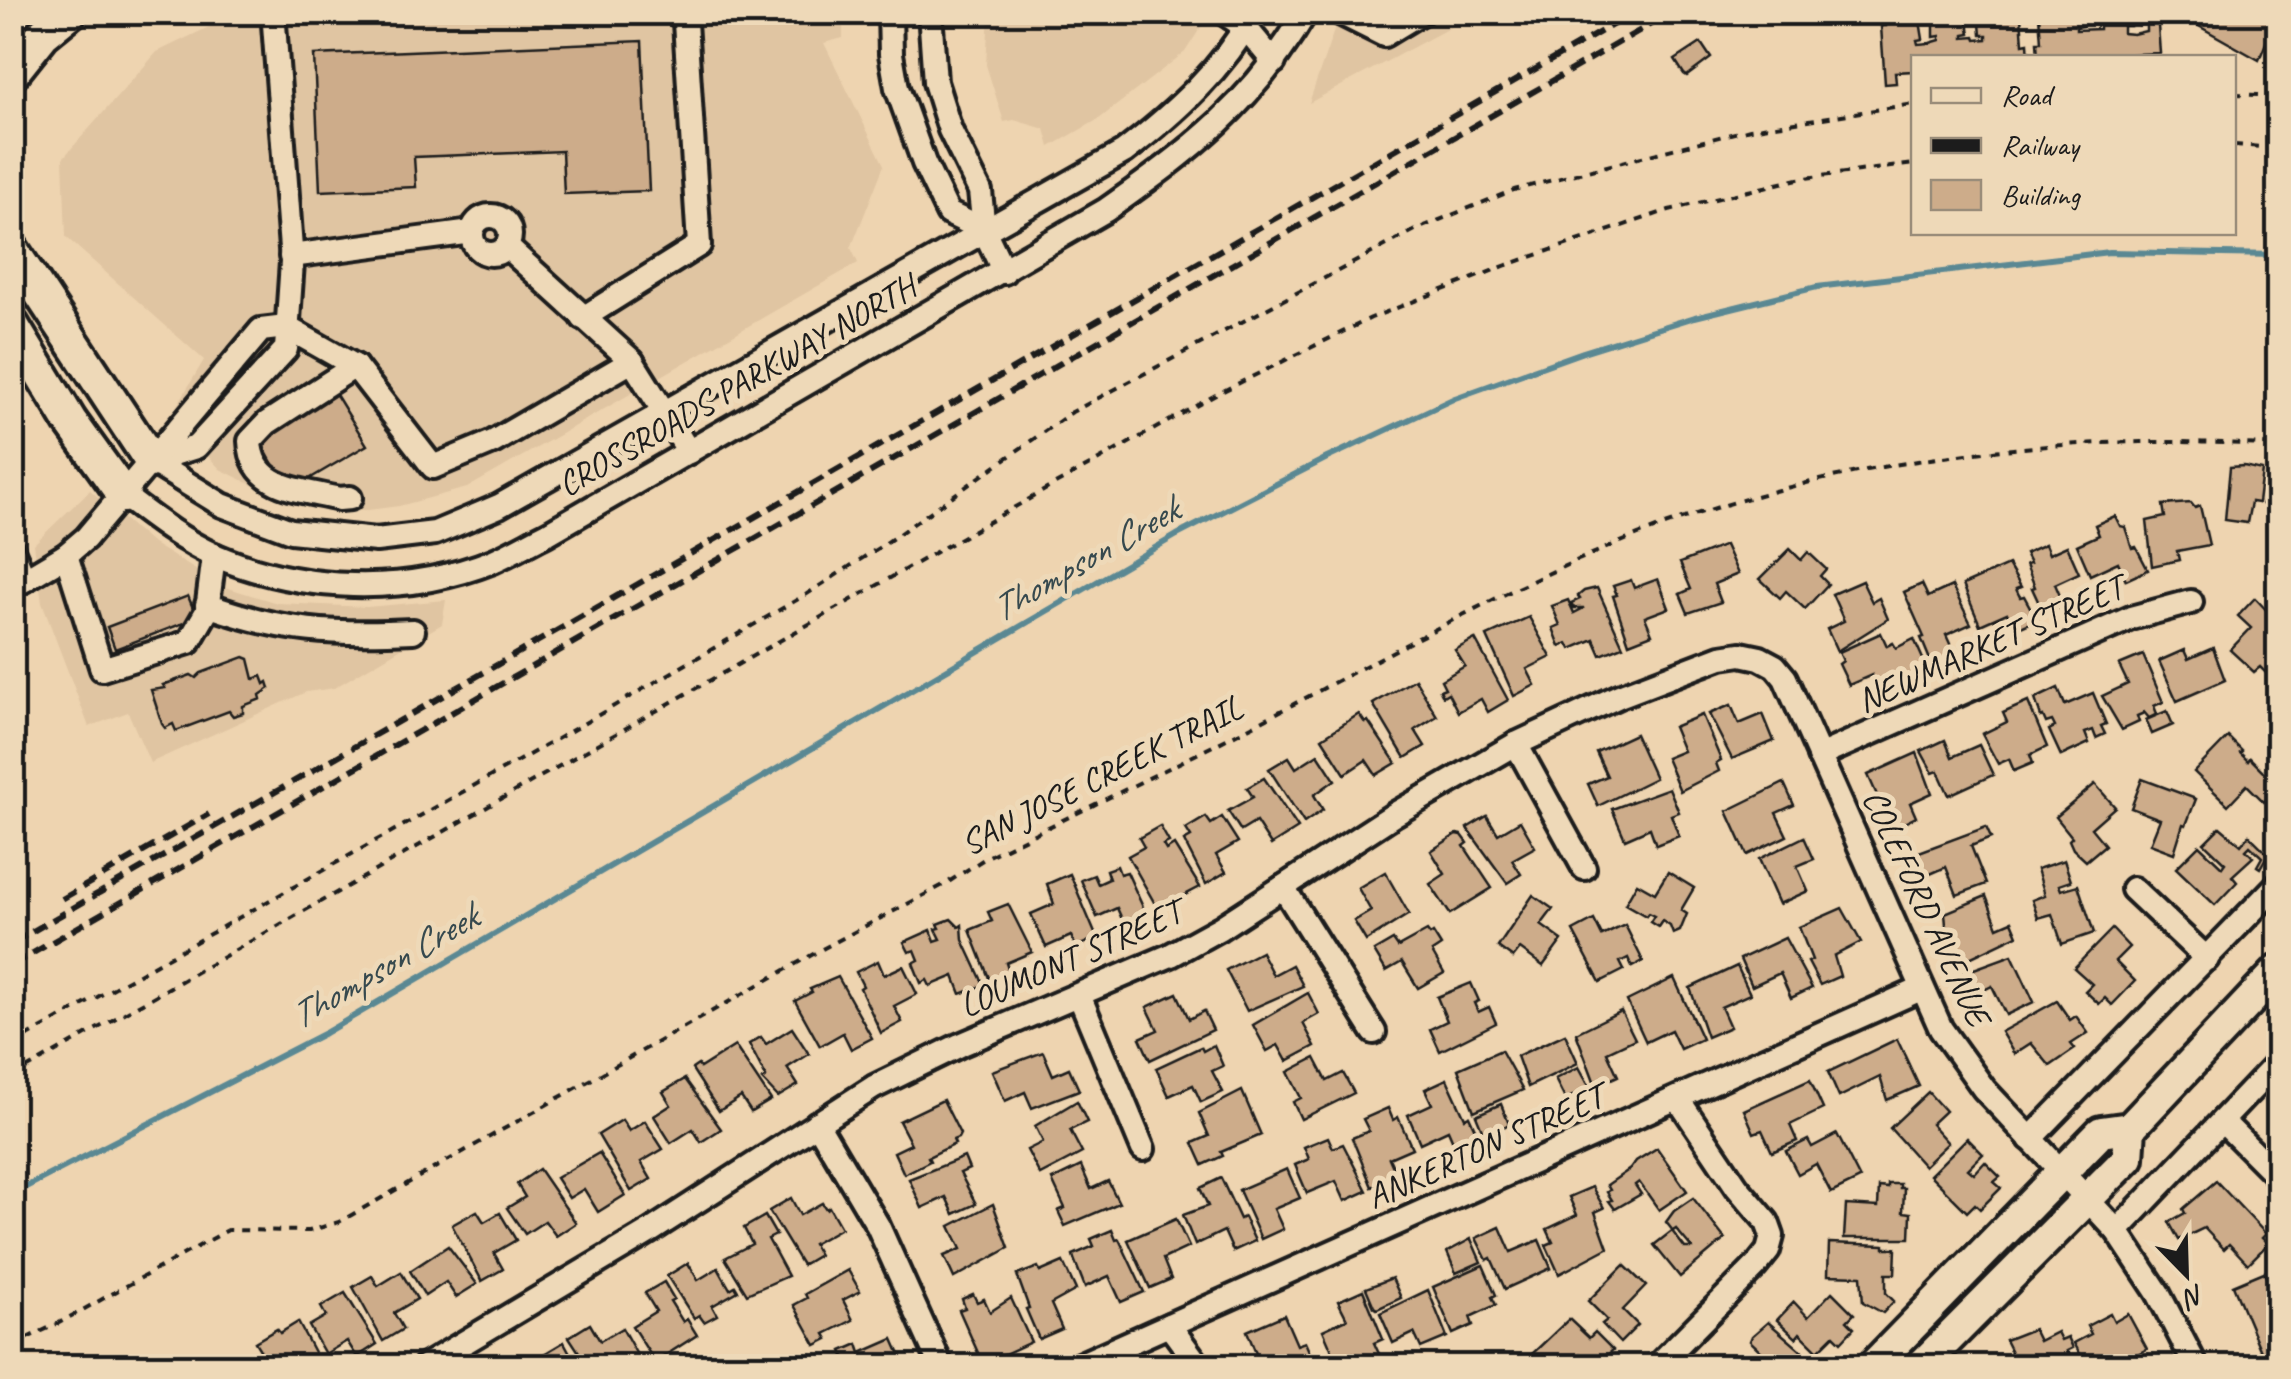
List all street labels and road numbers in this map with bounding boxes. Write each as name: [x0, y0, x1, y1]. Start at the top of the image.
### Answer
street label: CROSSROADS PARKWAY NORTH: [549, 262, 928, 506]
street label: NEWMARKET STREET: [1850, 562, 2137, 722]
street label: SAN JOSE CREEK TRAIL: [953, 685, 1250, 866]
street label: COLEFORD AVENUE: [1852, 782, 2003, 1036]
street label: LOUMONT STREET: [952, 886, 1196, 1027]
street label: ANKERTON STREET: [1360, 1070, 1619, 1219]

